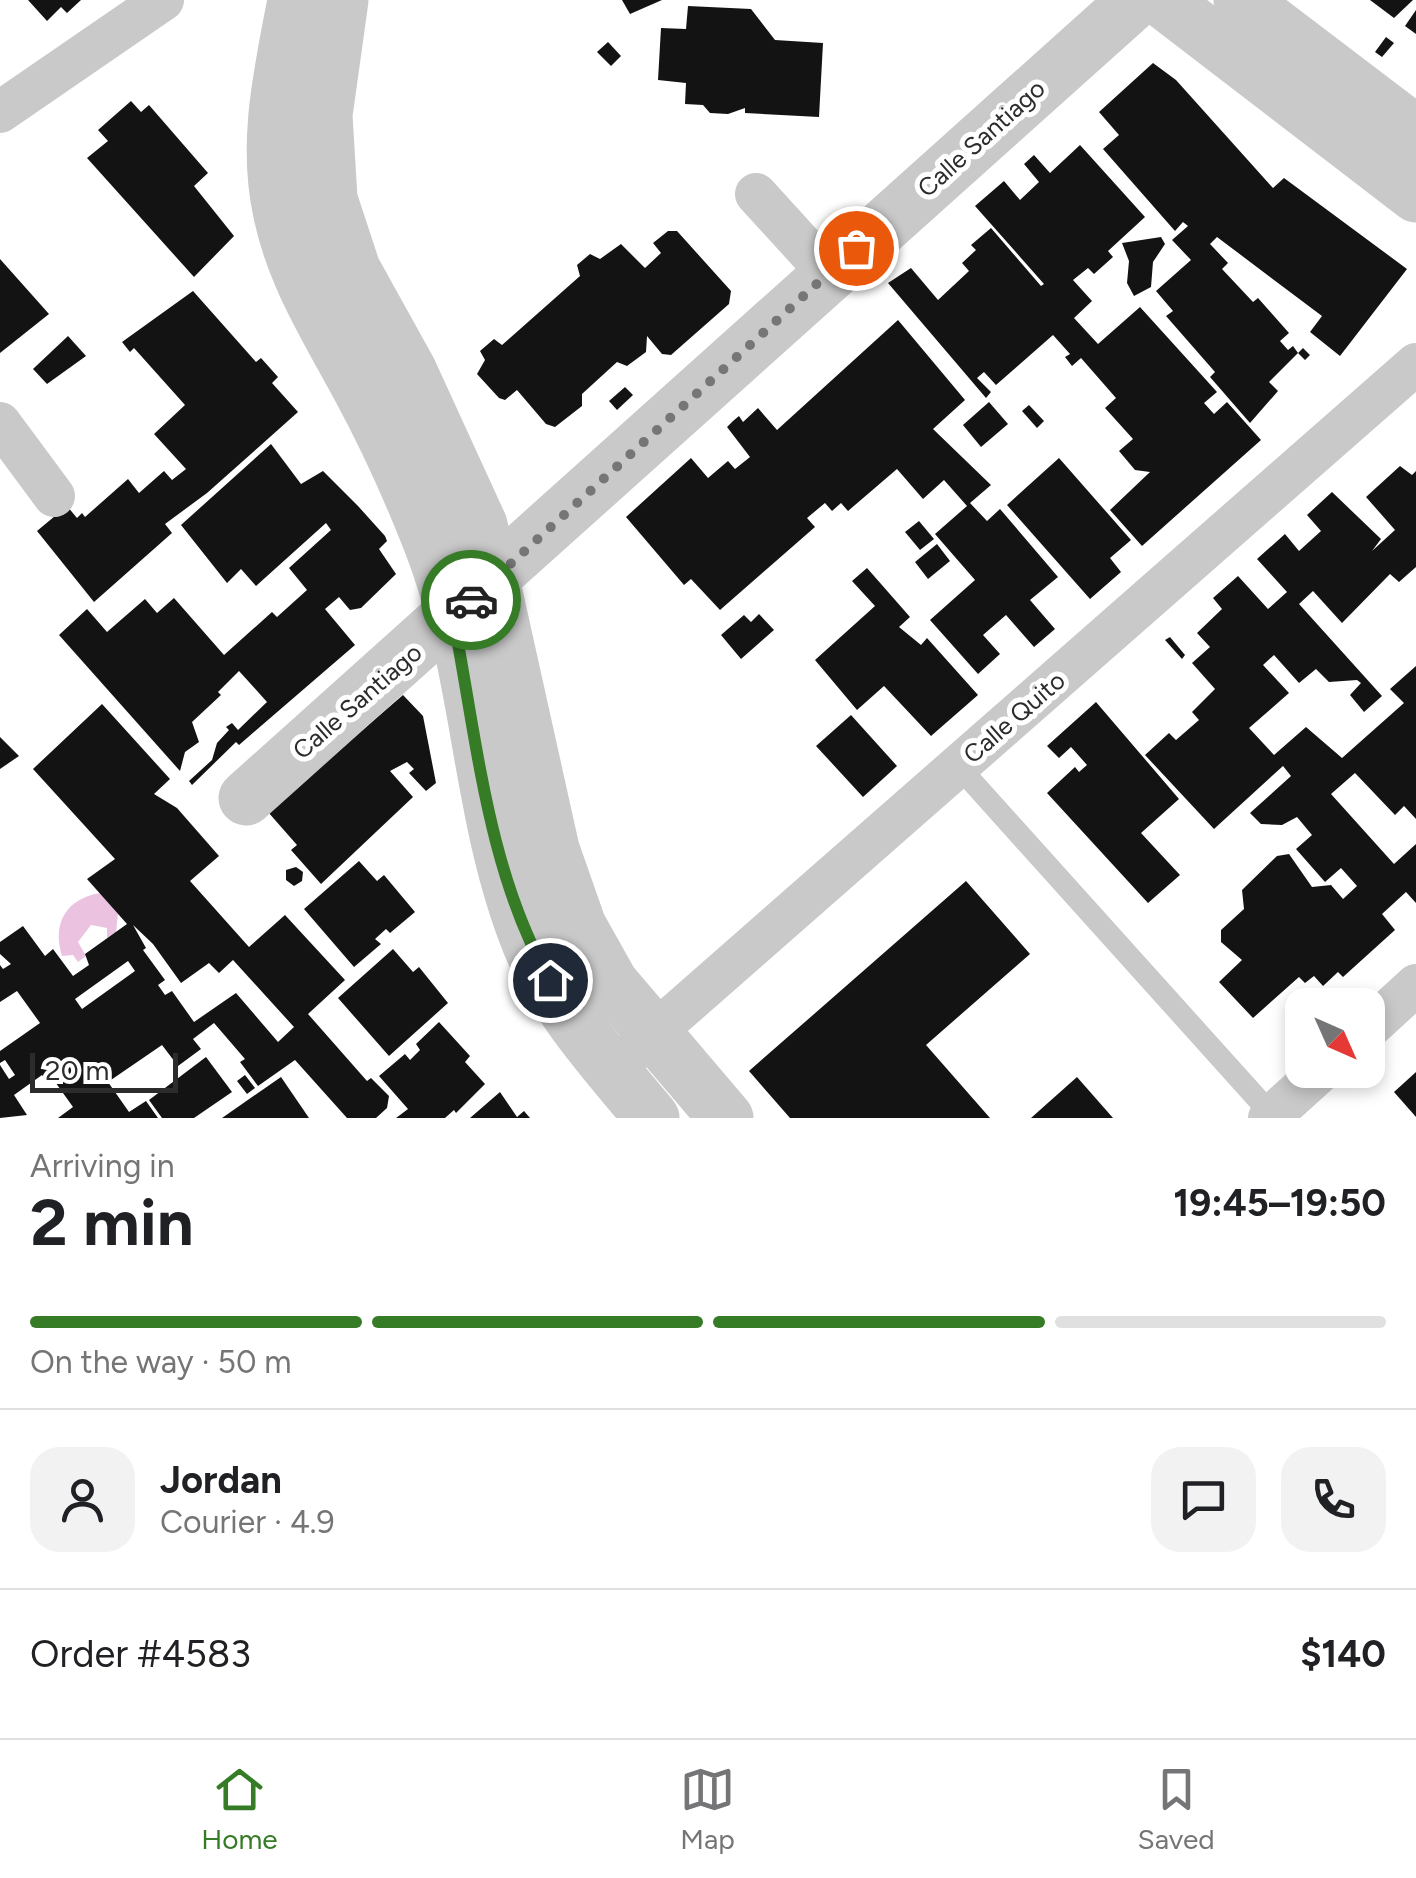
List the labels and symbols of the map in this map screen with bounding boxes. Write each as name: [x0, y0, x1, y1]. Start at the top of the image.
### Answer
street label: Calle Santiago: [911, 73, 1051, 203]
pin: [814, 206, 899, 291]
courier: [421, 550, 521, 650]
street label: Calle Santiago: [286, 637, 428, 765]
street label: Calle Quito: [957, 665, 1071, 769]
pin: [508, 938, 593, 1023]
north arrow: [1285, 988, 1385, 1088]
scale bar: [30, 1048, 178, 1092]

